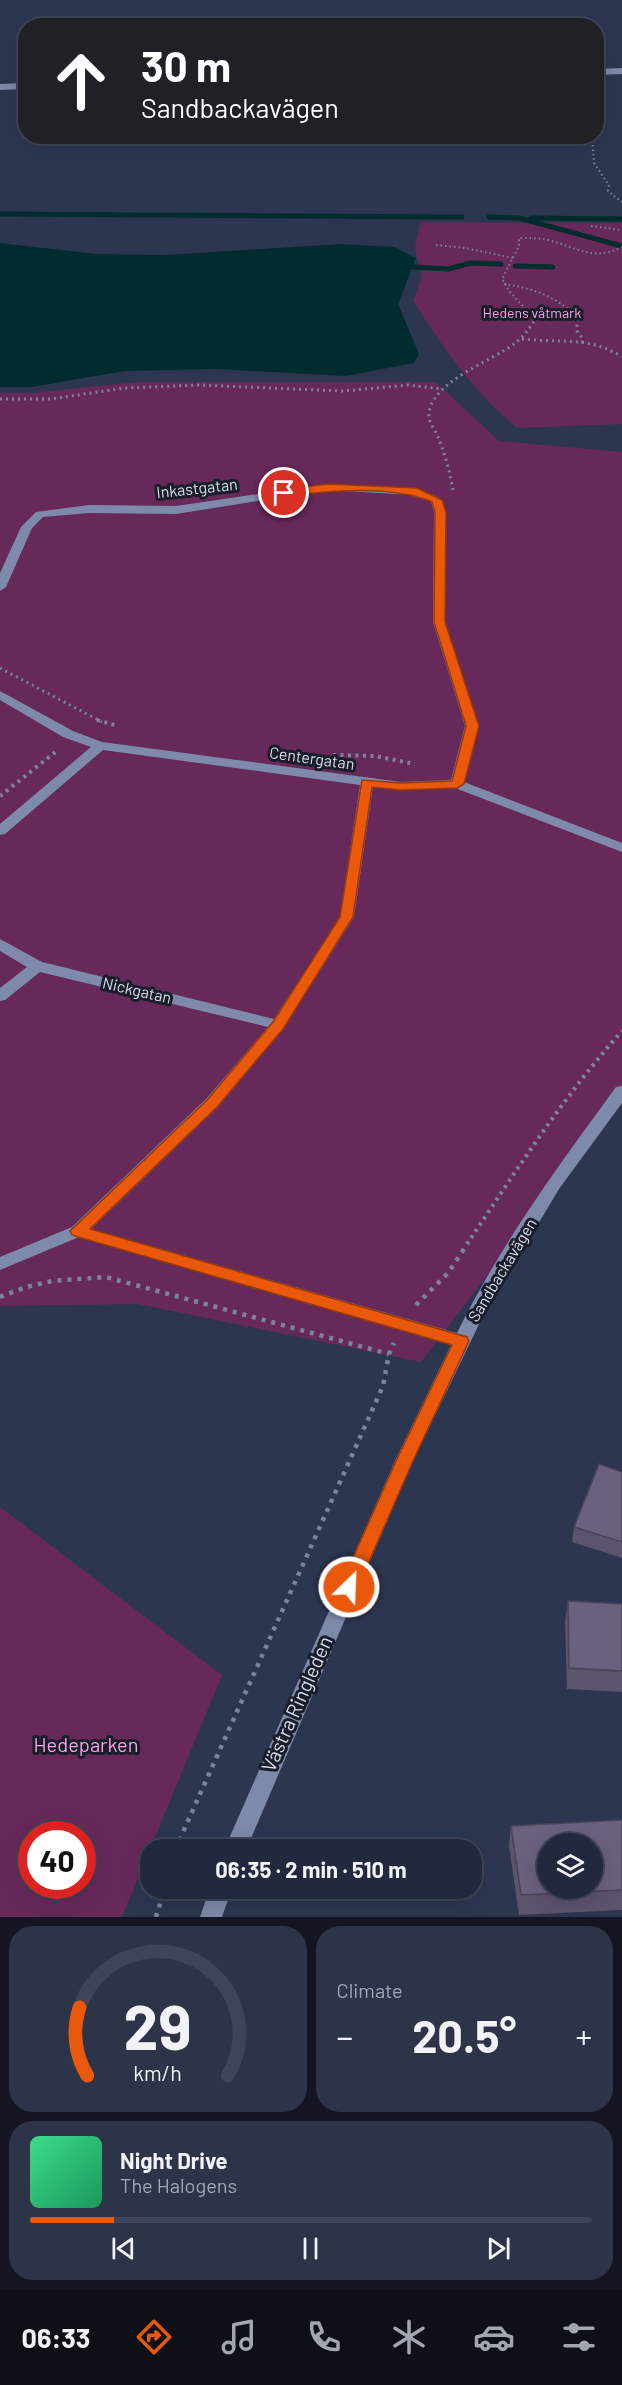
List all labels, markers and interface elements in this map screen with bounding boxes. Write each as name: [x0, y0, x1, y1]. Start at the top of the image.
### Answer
text: 30 m: [141, 40, 231, 90]
icon: ahead: [42, 42, 120, 120]
text: Sandbackavägen: [141, 91, 339, 123]
park label: Hedens våtmark: [483, 304, 581, 321]
pin: [258, 467, 309, 518]
street label: Inkastgatan: [155, 474, 238, 501]
icon: arrive: [267, 476, 300, 509]
street label: Centergatan: [268, 742, 356, 773]
street label: Nickgatan: [101, 972, 174, 1007]
street label: Sandbackavägen: [463, 1215, 540, 1325]
position arrow: [317, 1555, 381, 1619]
street label: Västra Ringleden: [255, 1632, 337, 1775]
park label: Hedeparken: [34, 1732, 138, 1756]
speed limit sign: 40: [18, 1821, 96, 1899]
map controls: [537, 1833, 603, 1899]
button: layers: [537, 1833, 603, 1899]
text: 06:35 · 2 min · 510 m: [215, 1856, 407, 1882]
text: Climate: [337, 1978, 403, 2002]
text: 29: [124, 1988, 192, 2062]
text: 20.5°: [412, 2008, 516, 2062]
text: −: [337, 2016, 353, 2056]
text: +: [576, 2016, 592, 2056]
text: km/h: [133, 2060, 182, 2085]
text: Night Drive: [120, 2147, 228, 2173]
text: The Halogens: [120, 2173, 237, 2197]
icon: previous: [107, 2232, 140, 2265]
icon: pause: [294, 2232, 327, 2265]
icon: next: [482, 2232, 515, 2265]
icon: directions: [133, 2316, 175, 2358]
icon: music: [218, 2316, 260, 2358]
icon: phone: [303, 2316, 345, 2358]
icon: climate: [388, 2316, 430, 2358]
icon: car: [473, 2316, 515, 2358]
icon: filters: [558, 2316, 600, 2358]
text: 06:33: [22, 2321, 90, 2353]

